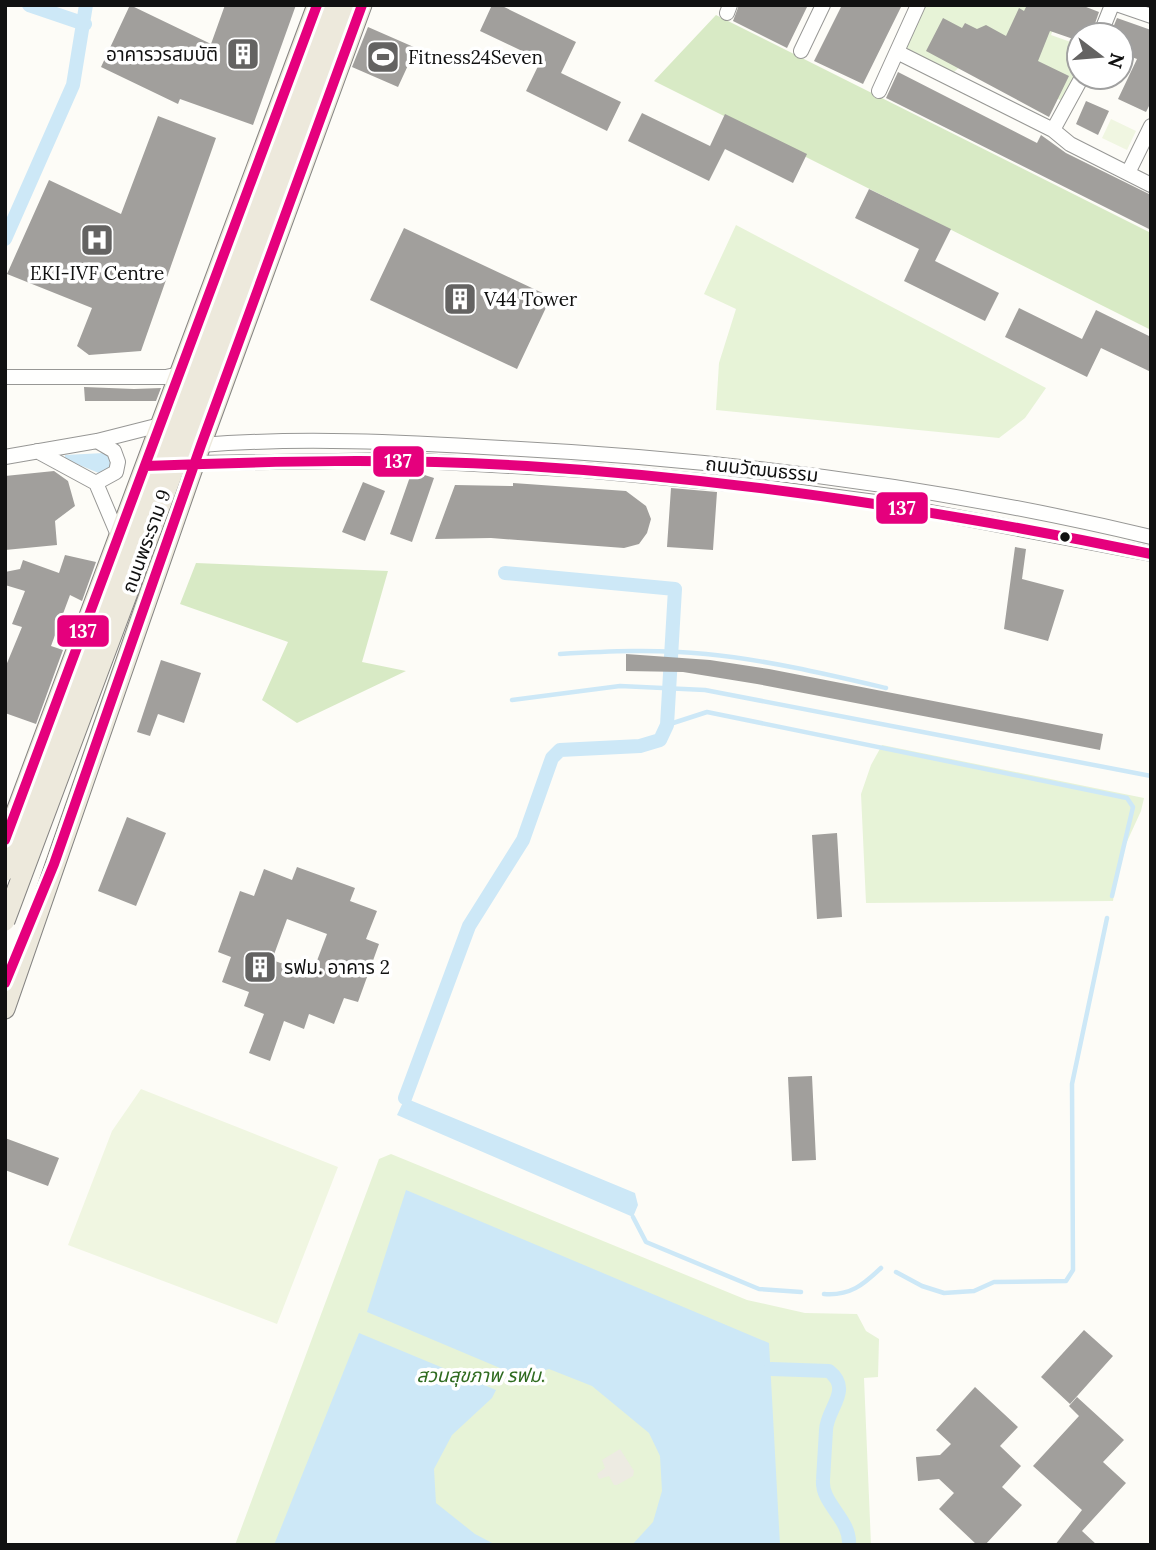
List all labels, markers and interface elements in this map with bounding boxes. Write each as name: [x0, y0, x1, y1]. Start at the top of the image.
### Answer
north arrow: [1065, 21, 1135, 91]
building icon: อาคารวรสมบัติ: [224, 35, 262, 73]
sports icon: Fitness24Seven: [364, 38, 402, 76]
place label: อาคารวรสมบัติ: [106, 42, 218, 66]
place label: Fitness24Seven: [408, 45, 543, 69]
text: N: [1103, 50, 1130, 71]
hospital icon: EKI-IVF Centre: [78, 221, 116, 259]
place label: EKI-IVF Centre: [30, 261, 164, 285]
building icon: V44 Tower: [441, 280, 479, 318]
place label: V44 Tower: [483, 287, 578, 311]
line badge: 137: [372, 445, 425, 478]
text: 137: [384, 449, 412, 473]
street label: ถนนวัฒนธรรม: [704, 451, 820, 487]
street label: ถนนพระราม 9: [116, 486, 176, 596]
line badge: 137: [875, 491, 929, 525]
text: 137: [888, 496, 916, 520]
unlabelled marker: [1058, 530, 1072, 544]
line badge: 137: [56, 614, 110, 648]
text: 137: [69, 619, 97, 643]
building icon: รฟม. อาคาร 2: [241, 948, 279, 986]
place label: รฟม. อาคาร 2: [284, 955, 390, 979]
park label: สวนสุขภาพ รฟม.: [417, 1363, 545, 1387]

